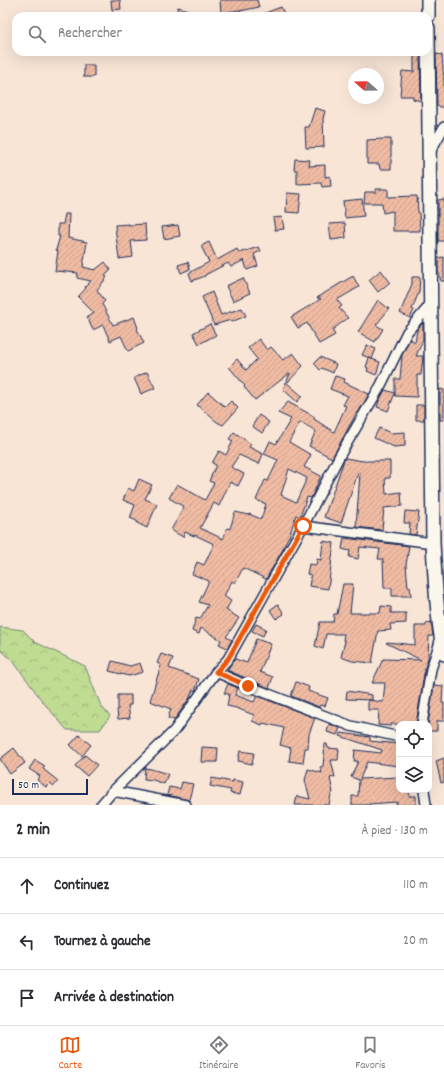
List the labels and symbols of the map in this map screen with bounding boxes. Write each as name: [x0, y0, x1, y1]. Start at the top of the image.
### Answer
north arrow: [348, 68, 384, 104]
route start: [294, 517, 312, 535]
route end: [239, 677, 257, 695]
scale bar: [12, 777, 88, 796]

